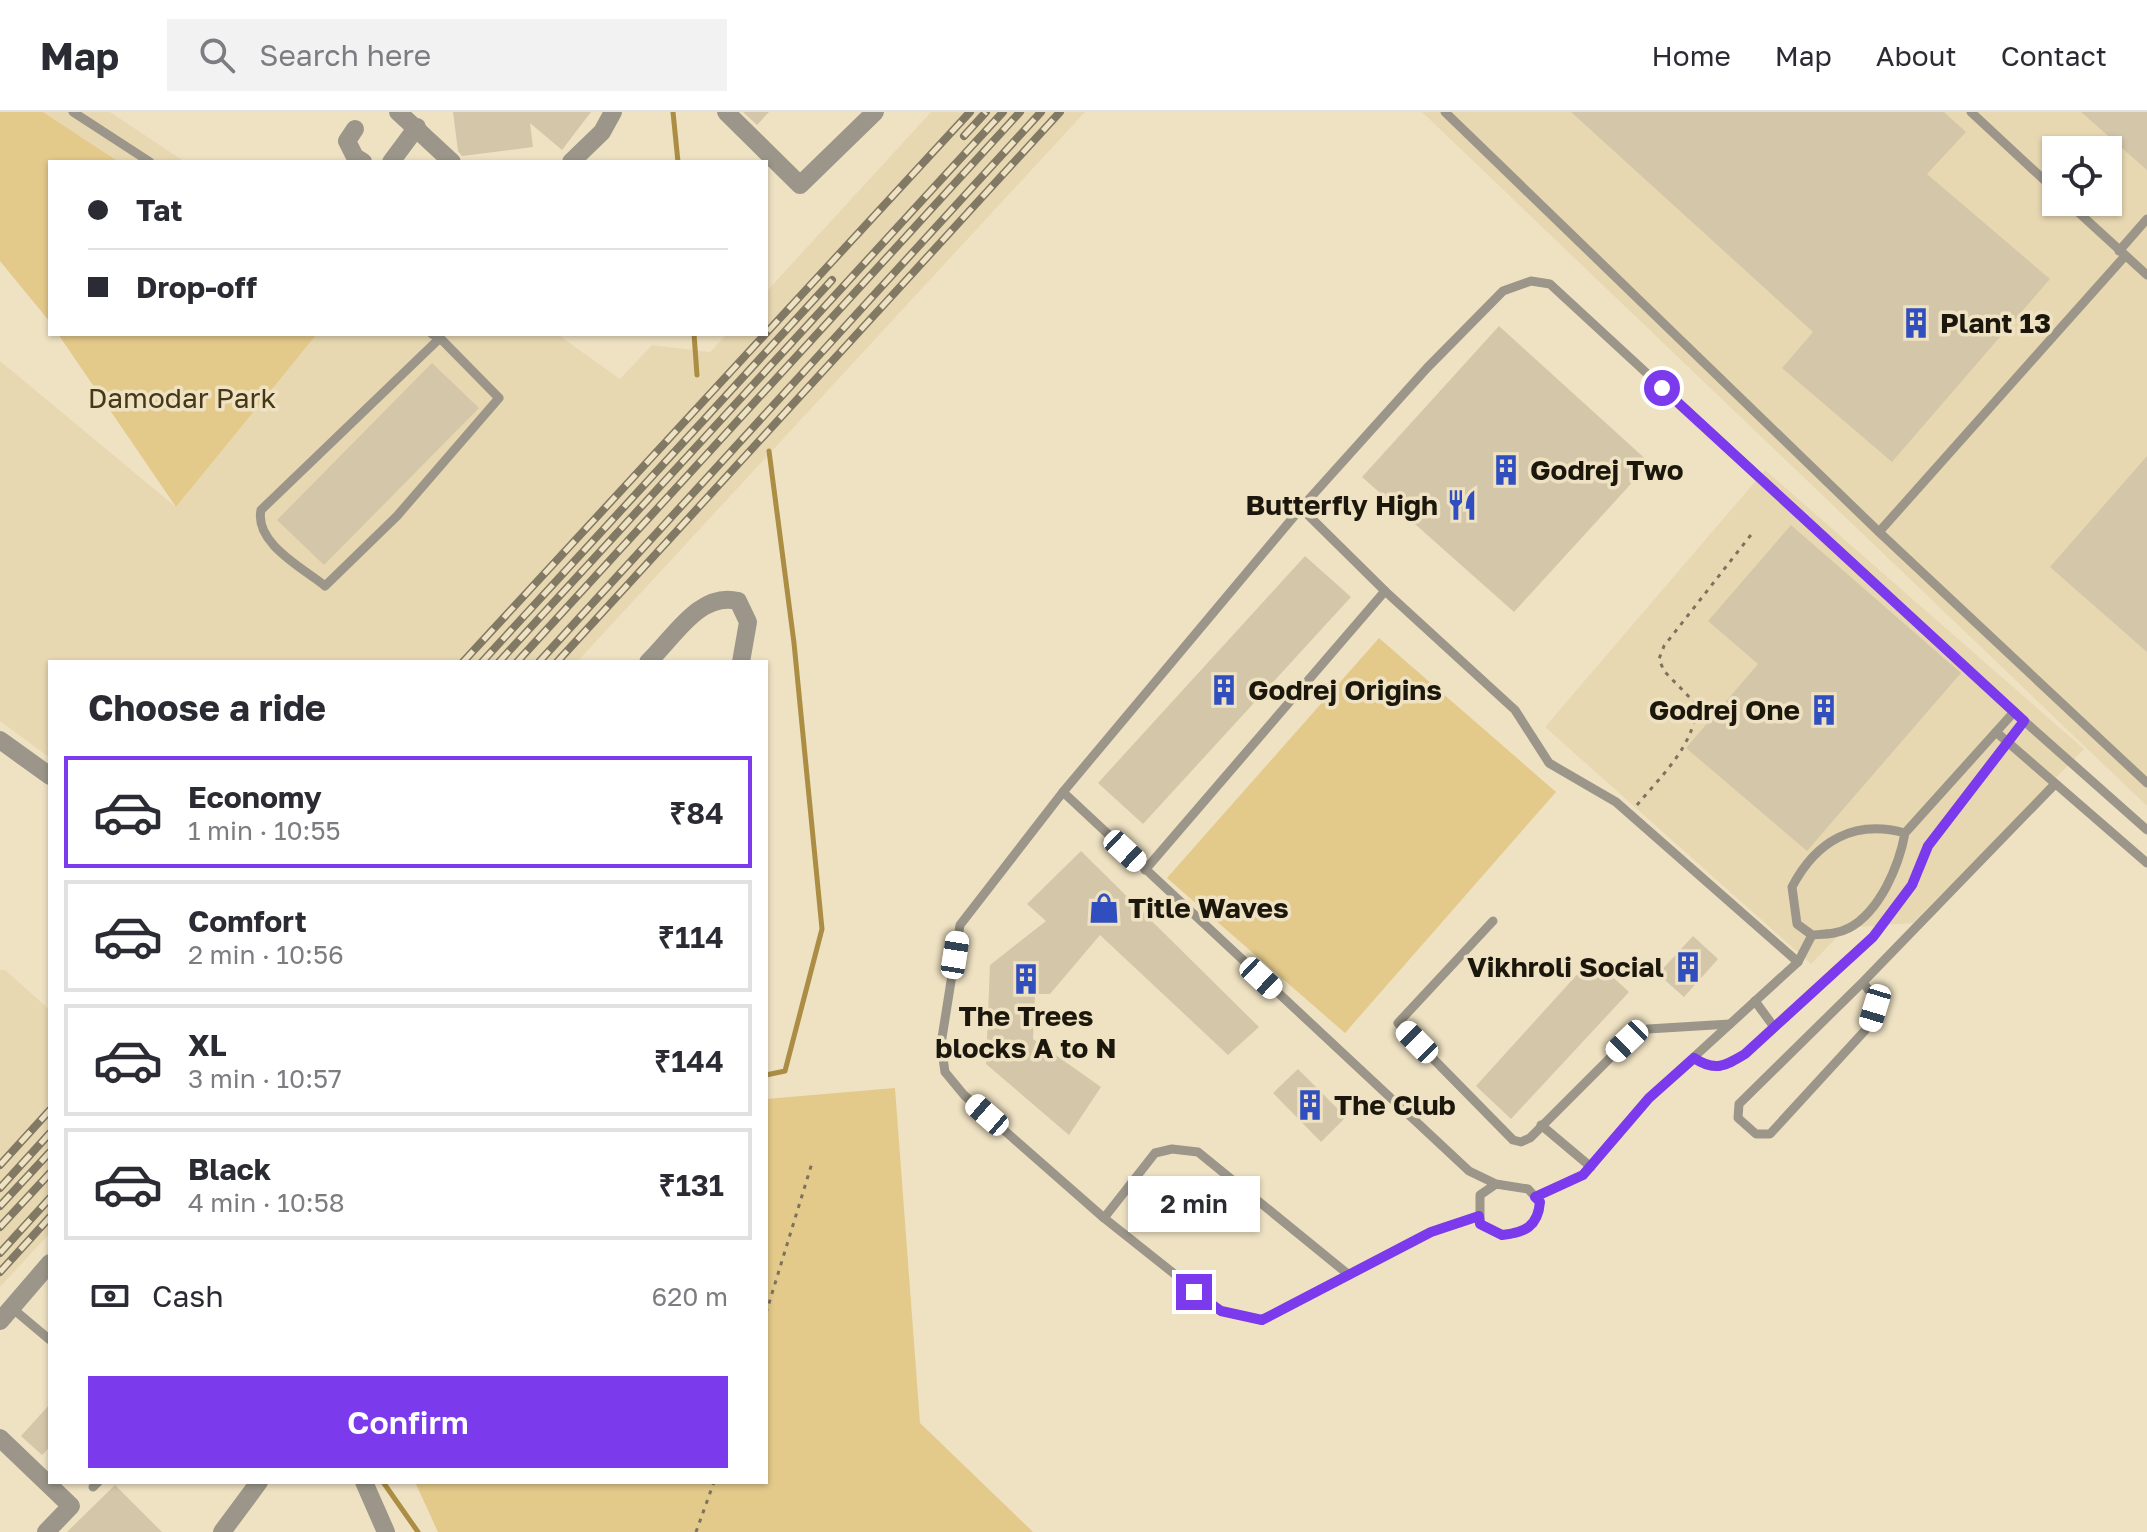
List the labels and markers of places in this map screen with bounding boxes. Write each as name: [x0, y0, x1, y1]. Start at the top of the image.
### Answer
building icon: Plant 13: [1899, 306, 1933, 340]
place label: Plant 13: [1940, 306, 2051, 339]
building icon: Godrej Two: [1489, 453, 1523, 487]
place label: Godrej Two: [1530, 453, 1684, 486]
place label: Butterfly High: [1246, 488, 1438, 521]
restaurant icon: Butterfly High: [1445, 488, 1479, 522]
building icon: Godrej Origins: [1207, 673, 1241, 707]
place label: Godrej Origins: [1248, 673, 1442, 706]
place label: Godrej One: [1649, 693, 1800, 726]
building icon: Godrej One: [1807, 693, 1841, 727]
shop icon: Title Waves: [1087, 891, 1121, 925]
place label: Title Waves: [1128, 891, 1289, 924]
place label: Vikhroli Social: [1467, 950, 1664, 983]
building icon: Vikhroli Social: [1671, 950, 1705, 984]
building icon: The Trees blocks A to N: [1009, 962, 1043, 996]
place label: The Trees blocks A to N: [935, 999, 1117, 1064]
building icon: The Club: [1293, 1088, 1327, 1122]
place label: The Club: [1334, 1088, 1456, 1121]

